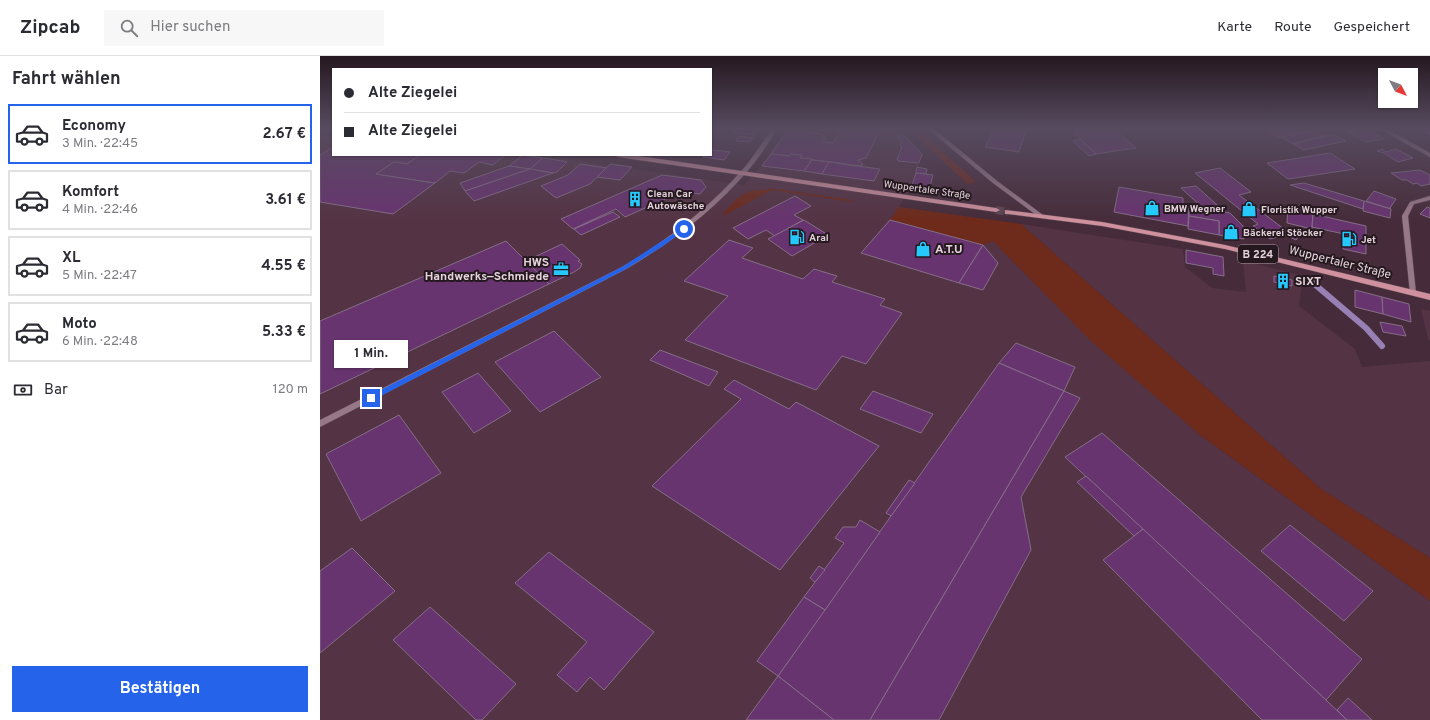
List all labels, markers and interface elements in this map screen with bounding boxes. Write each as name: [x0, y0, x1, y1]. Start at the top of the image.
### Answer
search box: [104, 10, 384, 46]
text: Zipcab: [20, 16, 80, 40]
icon: search: [118, 17, 140, 39]
text: Hier suchen: [150, 18, 230, 37]
text: Karte: [1217, 19, 1252, 36]
text: Route: [1274, 19, 1311, 36]
text: Gespeichert: [1333, 19, 1410, 36]
text: Fahrt wählen: [12, 68, 121, 91]
north arrow: [1378, 68, 1418, 108]
map controls: [1378, 68, 1418, 108]
text: Alte Ziegelei: [368, 84, 457, 103]
icon: car: [14, 116, 50, 152]
text: Economy: [62, 117, 126, 136]
text: Alte Ziegelei: [368, 122, 457, 141]
text: 2.67 €: [263, 125, 306, 144]
text: 3 Min. · 22:45: [62, 136, 138, 152]
street label: Wuppertaler Straße: [883, 178, 971, 203]
icon: car: [14, 182, 50, 218]
text: Komfort: [62, 183, 119, 202]
place label: Clean Car Autowäsche: [647, 188, 705, 213]
building icon: Clean Car Autowäsche: [626, 190, 644, 208]
text: 3.61 €: [265, 191, 306, 210]
shop icon: BMW Wegner: [1143, 199, 1161, 217]
shop icon: Floristik Wupper: [1240, 200, 1258, 218]
text: 4 Min. · 22:46: [62, 202, 138, 218]
place label: BMW Wegner: [1164, 203, 1226, 216]
place label: Floristik Wupper: [1261, 204, 1338, 217]
route start: [675, 220, 693, 238]
shop icon: Bäckerei Stöcker: [1222, 223, 1240, 241]
place label: Bäckerei Stöcker: [1243, 227, 1324, 240]
fuel station icon: Aral: [788, 228, 806, 246]
fuel station icon: Jet: [1340, 230, 1358, 248]
place label: Aral: [809, 232, 829, 245]
place label: Jet: [1361, 234, 1376, 247]
shop icon: A.T.U: [914, 240, 932, 258]
place label: A.T.U: [935, 242, 963, 258]
street label: Wuppertaler Straße: [1287, 243, 1393, 283]
road number: B 224: [1238, 245, 1278, 263]
icon: car: [14, 248, 50, 284]
text: XL: [62, 249, 80, 268]
place label: HWS Handwerks‒Schmiede: [425, 255, 549, 285]
text: 4.55 €: [261, 257, 306, 276]
office icon: HWS Handwerks‒Schmiede: [552, 260, 570, 278]
text: 5 Min. · 22:47: [62, 268, 137, 284]
building icon: SIXT: [1274, 272, 1292, 290]
place label: SIXT: [1295, 274, 1321, 290]
icon: car: [14, 314, 50, 350]
text: Moto: [62, 315, 97, 334]
text: 5.33 €: [262, 323, 306, 342]
text: 6 Min. · 22:48: [62, 334, 138, 350]
callout: 1 Min.: [334, 340, 408, 368]
text: 1 Min.: [354, 346, 388, 362]
icon: cash: [12, 379, 34, 401]
text: Bar: [44, 381, 68, 400]
text: 120 m: [273, 382, 308, 398]
route end: [362, 389, 380, 407]
button: Bestätigen: [12, 666, 308, 712]

